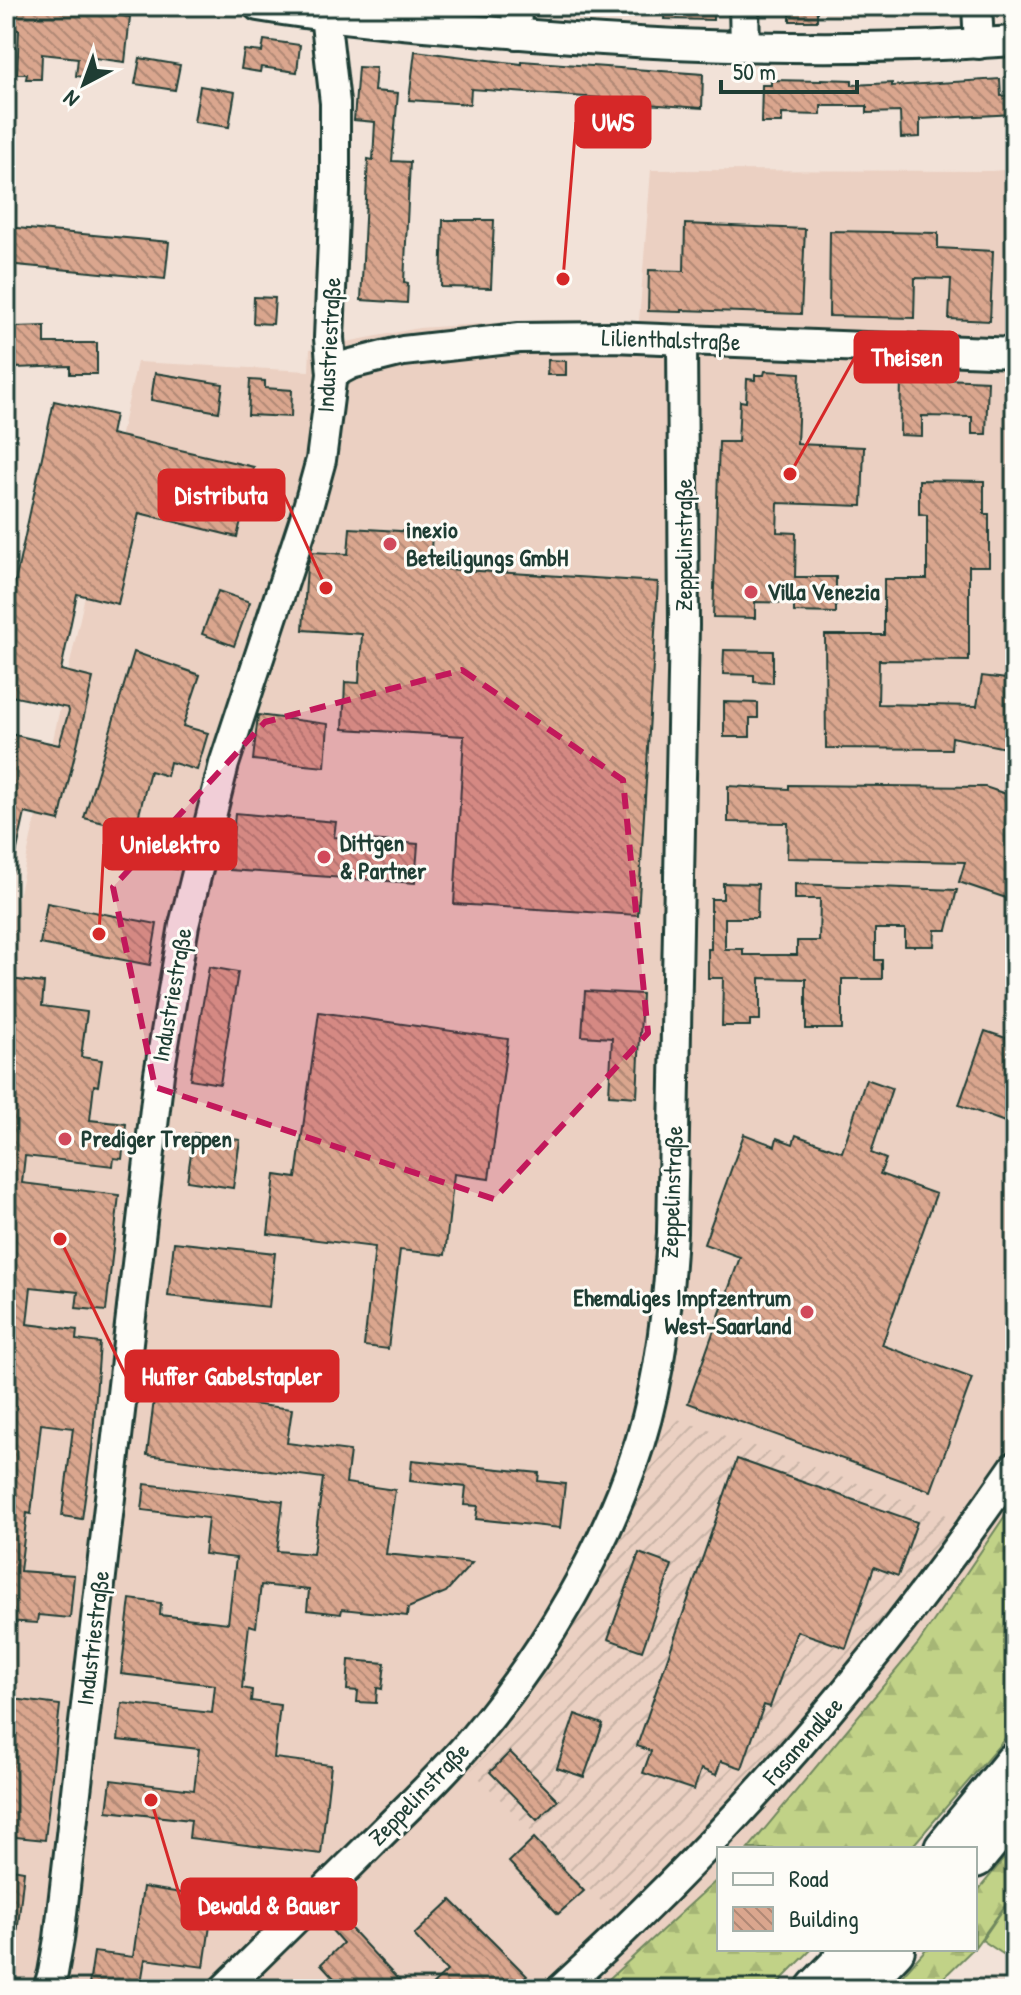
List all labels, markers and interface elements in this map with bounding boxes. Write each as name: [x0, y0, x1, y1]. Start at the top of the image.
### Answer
north arrow: [44, 44, 124, 124]
scale bar: [721, 44, 857, 94]
text: 50 m: [733, 55, 776, 87]
text: N: [56, 84, 85, 114]
callout: UWS: [576, 97, 650, 147]
text: UWS: [592, 104, 634, 139]
street label: Industriestraße: [308, 276, 348, 413]
street label: Lilienthalstraße: [601, 321, 741, 357]
callout: Theisen: [855, 332, 958, 382]
text: Theisen: [870, 339, 943, 374]
callout: Distributa: [159, 470, 284, 520]
text: Distributa: [174, 477, 268, 512]
street label: Zeppelinstraße: [667, 478, 699, 611]
place label: inexio Beteiligungs GmbH: [406, 513, 568, 574]
marker: inexio Beteiligungs GmbH: [381, 535, 399, 553]
place label: Villa Venezia: [767, 575, 880, 607]
marker: Villa Venezia: [742, 583, 760, 601]
callout: Unielektro: [104, 819, 236, 869]
text: Unielektro: [120, 826, 220, 861]
place label: Dittgen & Partner: [340, 826, 427, 886]
marker: Dittgen & Partner: [315, 848, 333, 866]
street label: Industriestraße: [143, 925, 199, 1064]
place label: Prediger Treppen: [81, 1122, 232, 1155]
street label: Zeppelinstraße: [653, 1125, 689, 1259]
marker: Prediger Treppen: [56, 1130, 74, 1148]
place label: Ehemaliges Impfzentrum West-Saarland: [573, 1281, 792, 1341]
marker: Ehemaliges Impfzentrum West-Saarland: [798, 1303, 816, 1321]
callout: Huffer Gabelstapler: [126, 1351, 338, 1401]
text: Huffer Gabelstapler: [142, 1358, 323, 1394]
street label: Industriestraße: [68, 1568, 116, 1707]
street label: Fasanenallee: [754, 1689, 850, 1792]
street label: Zeppelinstraße: [361, 1734, 476, 1852]
legend: [717, 1847, 977, 1951]
text: Road: [789, 1862, 828, 1894]
callout: Dewald & Bauer: [182, 1879, 356, 1929]
text: Dewald & Bauer: [198, 1887, 341, 1922]
text: Building: [789, 1902, 859, 1934]

